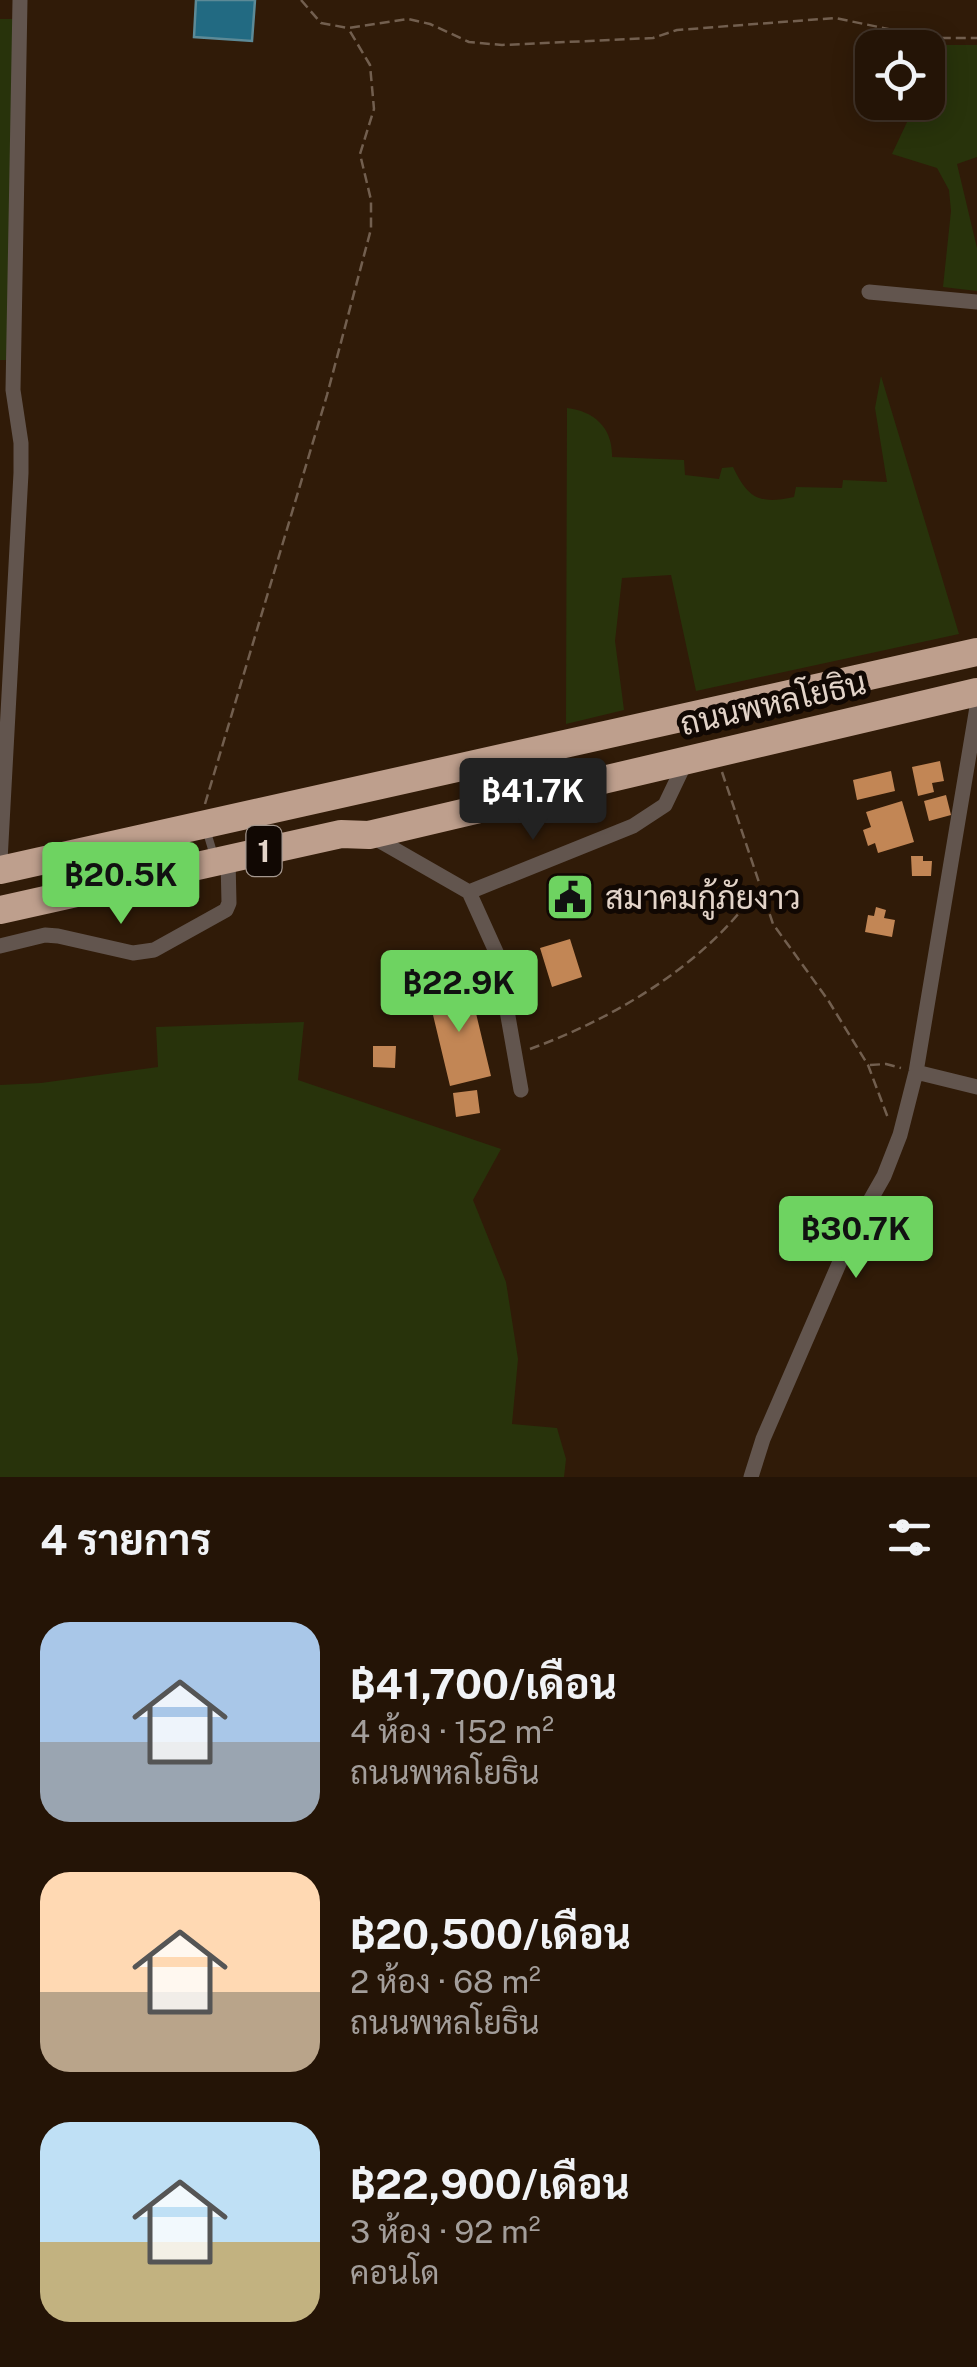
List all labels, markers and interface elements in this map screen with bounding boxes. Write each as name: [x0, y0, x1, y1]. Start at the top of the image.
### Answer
map controls: [855, 30, 945, 120]
button: locate: [855, 30, 945, 120]
street label: ถนนพหลโยธิน: [676, 662, 869, 742]
pin: ฿41.7K: [452, 758, 614, 843]
text: ฿41.7K: [482, 772, 584, 809]
road number: 1: [246, 826, 282, 876]
pin: ฿20.5K: [40, 842, 202, 927]
text: ฿20.5K: [64, 856, 178, 893]
public building icon: สมาคมกู้ภัยงาว: [544, 871, 596, 923]
place label: สมาคมกู้ภัยงาว: [605, 877, 801, 920]
pin: ฿22.9K: [378, 950, 540, 1035]
text: ฿22.9K: [403, 964, 515, 1001]
pin: ฿30.7K: [775, 1196, 937, 1281]
text: ฿30.7K: [801, 1210, 911, 1247]
icon: filters: [882, 1510, 937, 1565]
text: 4 รายการ: [40, 1515, 211, 1564]
text: ฿41,700/เดือน: [350, 1659, 617, 1708]
icon: home: [120, 1662, 240, 1782]
text: 4 ห้อง · 152 m²: [350, 1713, 554, 1750]
text: ถนนพหลโยธิน: [350, 1754, 539, 1791]
text: ฿20,500/เดือน: [350, 1909, 631, 1958]
icon: home: [120, 1912, 240, 2032]
text: 2 ห้อง · 68 m²: [350, 1963, 541, 2000]
text: ถนนพหลโยธิน: [350, 2004, 539, 2041]
text: ฿22,900/เดือน: [350, 2159, 630, 2208]
icon: home: [120, 2162, 240, 2282]
text: 3 ห้อง · 92 m²: [350, 2213, 541, 2250]
text: คอนโด: [350, 2254, 440, 2291]

